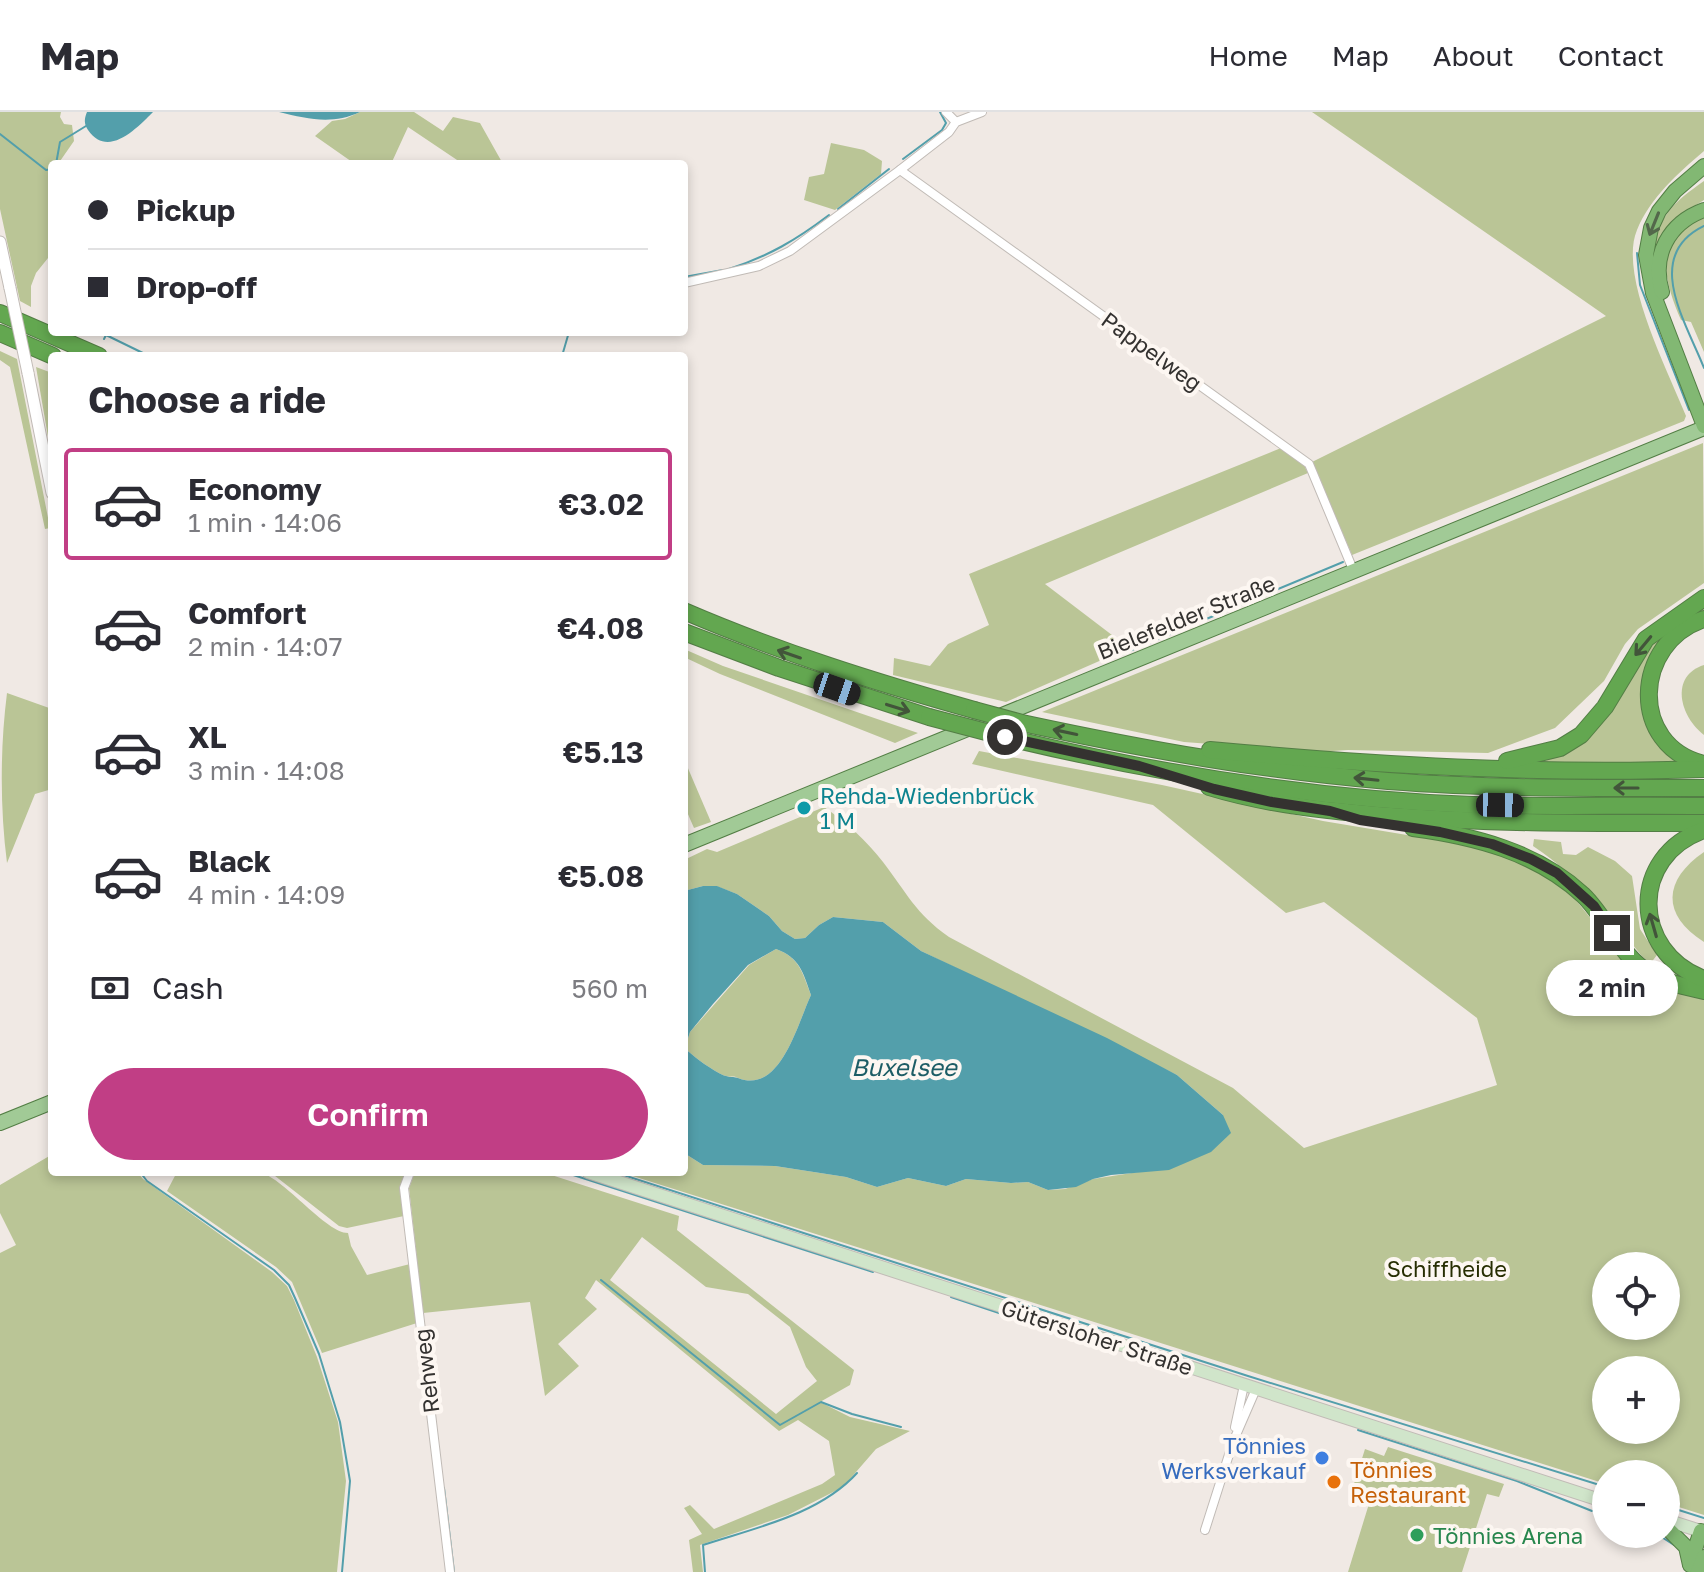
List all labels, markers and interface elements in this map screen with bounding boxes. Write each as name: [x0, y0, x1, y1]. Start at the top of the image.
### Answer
text: Map: [40, 33, 119, 78]
text: Home: [1209, 39, 1288, 72]
text: Map: [1332, 39, 1389, 72]
text: About: [1433, 39, 1514, 72]
text: Contact: [1558, 39, 1664, 72]
text: Pickup: [136, 192, 235, 228]
one-way arrow: [1646, 211, 1660, 236]
text: Drop-off: [136, 269, 257, 305]
street label: Pappelweg: [1097, 306, 1207, 396]
text: Choose a ride: [88, 378, 326, 421]
icon: car: [92, 468, 164, 540]
text: Economy: [188, 471, 322, 507]
text: €3.02: [559, 486, 644, 522]
text: 1 min · 14:06: [188, 507, 342, 538]
street label: Bielefelder Straße: [1093, 569, 1279, 665]
icon: car: [92, 592, 164, 664]
text: Comfort: [188, 595, 307, 631]
text: €4.08: [557, 610, 644, 646]
text: 2 min · 14:07: [188, 631, 343, 662]
one-way arrow: [1634, 635, 1652, 656]
one-way arrow: [777, 645, 802, 660]
car: [810, 670, 864, 708]
one-way arrow: [884, 701, 910, 716]
icon: car: [92, 716, 164, 788]
text: XL: [188, 719, 227, 755]
route start: [987, 719, 1023, 755]
one-way arrow: [1052, 724, 1078, 739]
text: €5.13: [563, 734, 644, 770]
text: 3 min · 14:08: [188, 755, 345, 786]
one-way arrow: [1353, 771, 1380, 786]
one-way arrow: [1613, 780, 1640, 795]
place label: Rehda-Wiedenbrück 1 M: [820, 782, 1035, 834]
car: [1476, 793, 1524, 817]
marker: Rehda-Wiedenbrück 1 M: [795, 799, 813, 817]
icon: car: [92, 840, 164, 912]
text: Black: [188, 843, 271, 879]
text: €5.08: [558, 858, 644, 894]
text: 4 min · 14:09: [188, 879, 345, 910]
one-way arrow: [1644, 913, 1659, 939]
route end: [1594, 915, 1630, 951]
callout: 2 min: [1546, 961, 1678, 1017]
icon: cash: [88, 966, 132, 1010]
text: Cash: [152, 970, 224, 1006]
text: 2 min: [1578, 972, 1646, 1003]
text: 560 m: [572, 973, 648, 1004]
water label: Buxelsee: [851, 1052, 959, 1081]
button: Confirm: [88, 1068, 648, 1160]
map controls: [1592, 1252, 1680, 1548]
button: locate: [1592, 1252, 1680, 1340]
park label: Schiffheide: [1387, 1255, 1507, 1282]
street label: Gütersloher Straße: [998, 1293, 1196, 1381]
street label: Rehweg: [407, 1327, 445, 1415]
button: +: [1592, 1356, 1680, 1444]
place label: Tönnies Werksverkauf: [1161, 1432, 1306, 1484]
marker: Tönnies Werksverkauf: [1313, 1449, 1331, 1467]
place label: Tönnies Restaurant: [1350, 1456, 1467, 1508]
button: −: [1592, 1460, 1680, 1548]
marker: Tönnies Restaurant: [1325, 1473, 1343, 1491]
place label: Tönnies Arena: [1433, 1522, 1583, 1549]
marker: Tönnies Arena: [1408, 1526, 1426, 1544]

